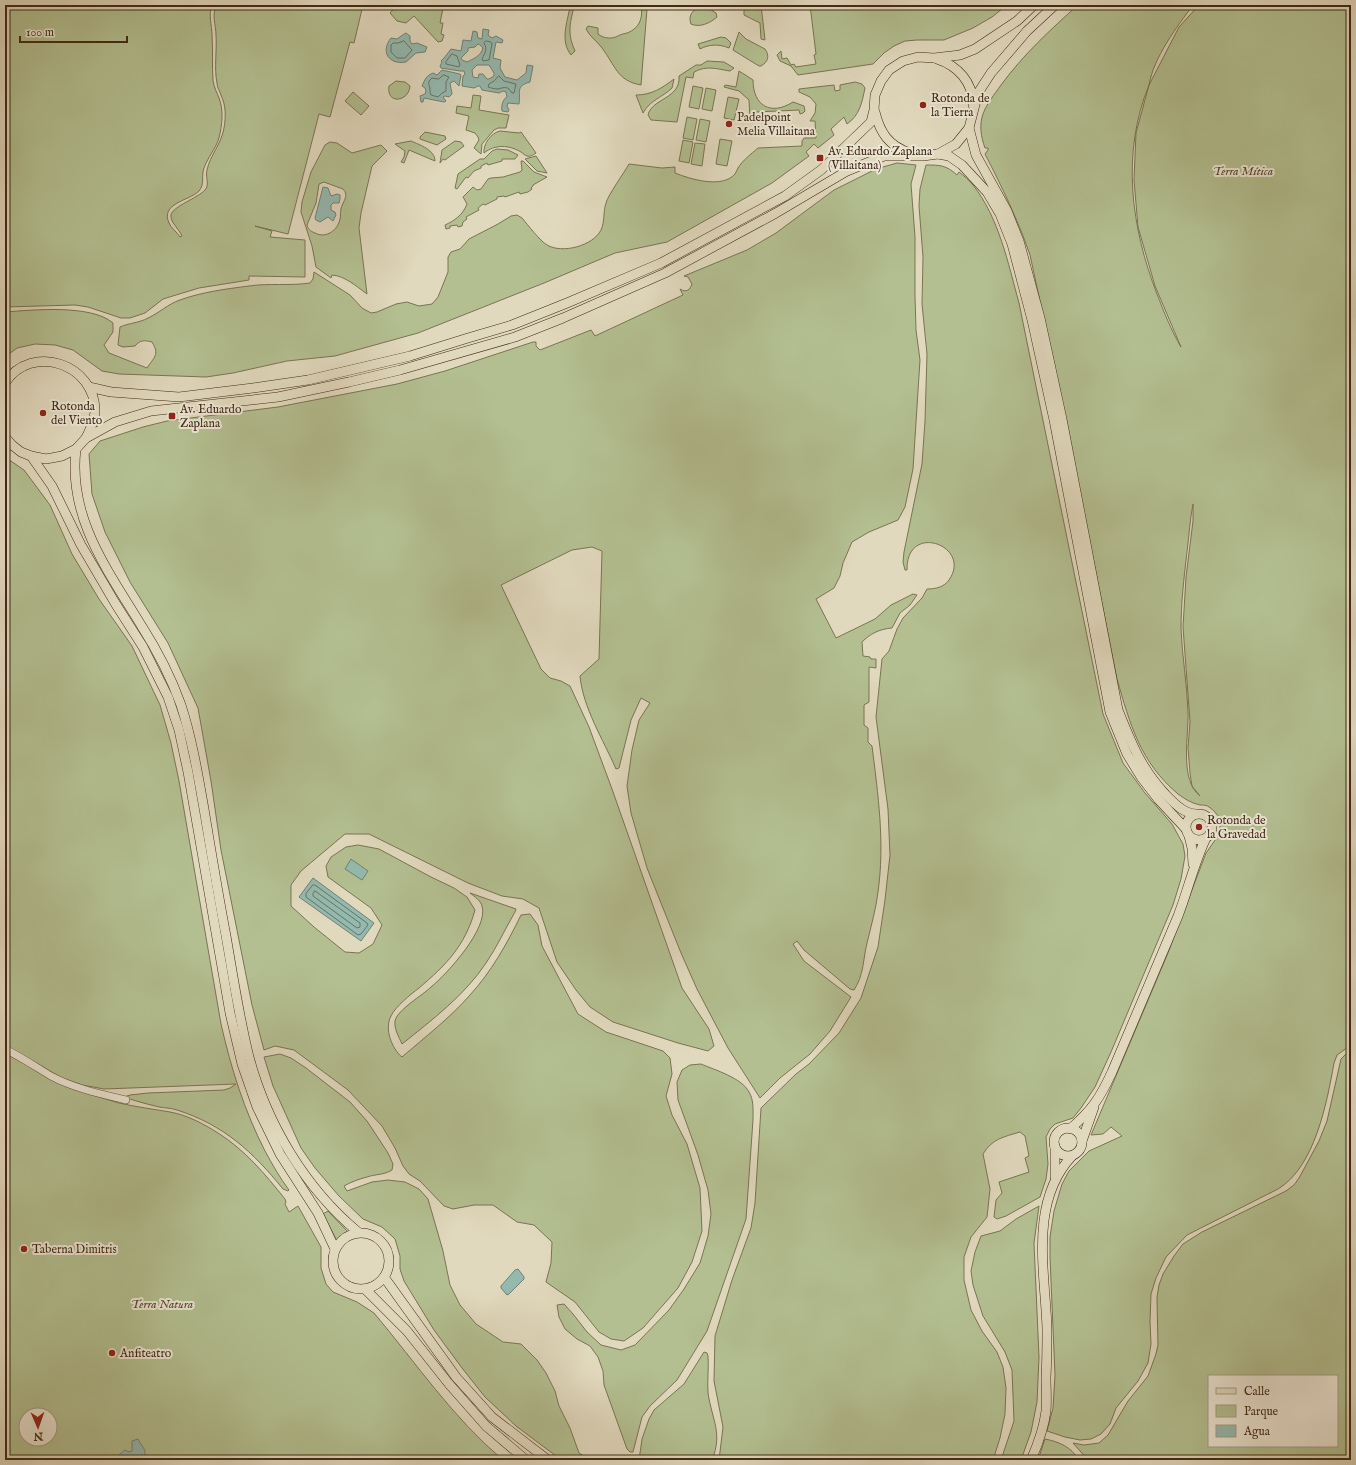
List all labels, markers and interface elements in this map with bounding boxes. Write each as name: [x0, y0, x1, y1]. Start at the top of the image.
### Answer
scale bar: [20, 18, 127, 44]
text: 100 m: [26, 25, 54, 40]
place label: Rotonda de la Tierra: [931, 91, 990, 120]
marker: Rotonda de la Tierra: [918, 100, 928, 110]
place label: Padelpoint Melia Villaitana: [737, 110, 816, 139]
marker: Padelpoint Melia Villaitana: [724, 119, 734, 129]
place label: Av. Eduardo Zaplana (Villaitana): [827, 144, 933, 173]
marker: Av. Eduardo Zaplana (Villaitana): [815, 153, 825, 163]
park label: Terra Mítica: [1213, 164, 1273, 179]
place label: Rotonda del Viento: [51, 399, 103, 428]
place label: Av. Eduardo Zaplana: [179, 402, 242, 432]
marker: Rotonda del Viento: [38, 408, 48, 418]
marker: Av. Eduardo Zaplana: [167, 411, 177, 421]
place label: Rotonda de la Gravedad: [1207, 813, 1266, 842]
marker: Rotonda de la Gravedad: [1194, 822, 1204, 832]
place label: Taberna Dimitris: [32, 1242, 117, 1257]
marker: Taberna Dimitris: [19, 1244, 29, 1254]
park label: Terra Natura: [131, 1297, 193, 1312]
place label: Anfiteatro: [119, 1346, 172, 1361]
marker: Anfiteatro: [107, 1348, 117, 1358]
legend: [1208, 1375, 1338, 1447]
text: Calle: [1244, 1384, 1270, 1399]
text: Parque: [1244, 1404, 1279, 1420]
north arrow: [18, 1407, 58, 1447]
text: Agua: [1243, 1424, 1271, 1439]
text: N: [33, 1429, 44, 1443]

